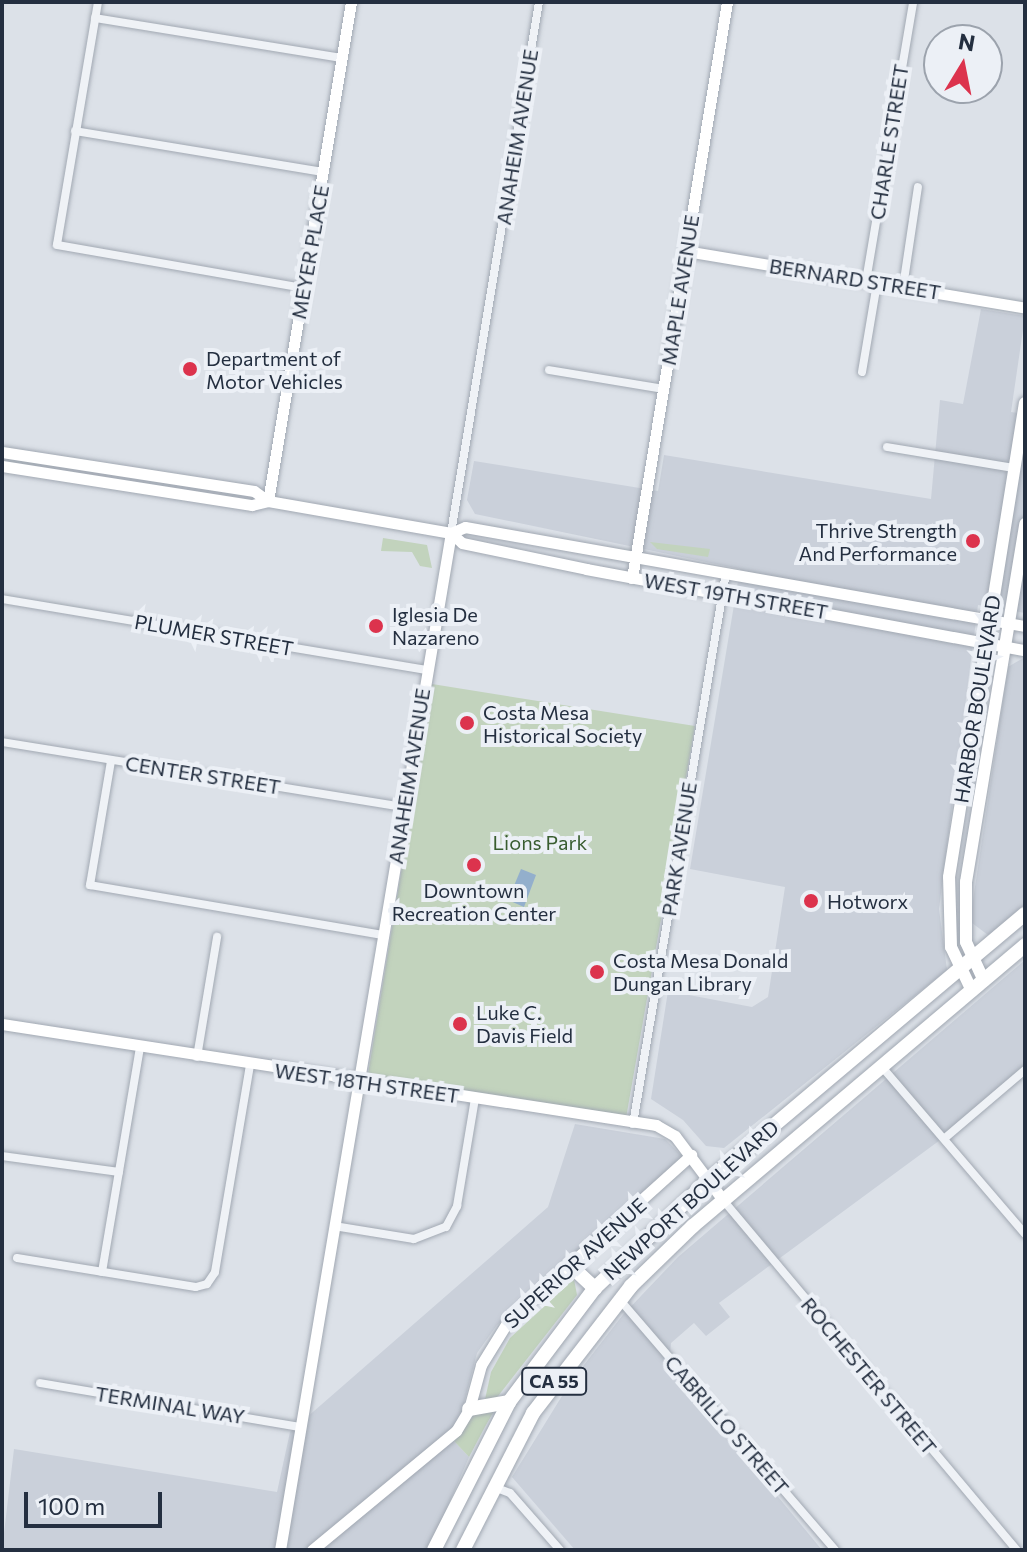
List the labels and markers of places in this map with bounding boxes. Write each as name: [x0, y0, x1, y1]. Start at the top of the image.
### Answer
place label: Department of Motor Vehicles: [206, 346, 343, 393]
marker: Department of Motor Vehicles: [181, 360, 199, 378]
place label: Thrive Strength And Performance: [798, 518, 957, 565]
marker: Thrive Strength And Performance: [964, 532, 982, 550]
place label: Iglesia De Nazareno: [392, 602, 480, 649]
marker: Iglesia De Nazareno: [367, 617, 385, 635]
place label: Costa Mesa Historical Society: [483, 700, 642, 747]
marker: Costa Mesa Historical Society: [458, 714, 476, 732]
marker: Downtown Recreation Center: [465, 856, 483, 874]
place label: Downtown Recreation Center: [392, 878, 556, 925]
place label: Hotworx: [827, 889, 908, 913]
marker: Hotworx: [802, 892, 820, 910]
place label: Costa Mesa Donald Dungan Library: [613, 948, 788, 995]
marker: Costa Mesa Donald Dungan Library: [588, 963, 606, 981]
place label: Luke C. Davis Field: [476, 1000, 573, 1047]
marker: Luke C. Davis Field: [451, 1015, 469, 1033]

